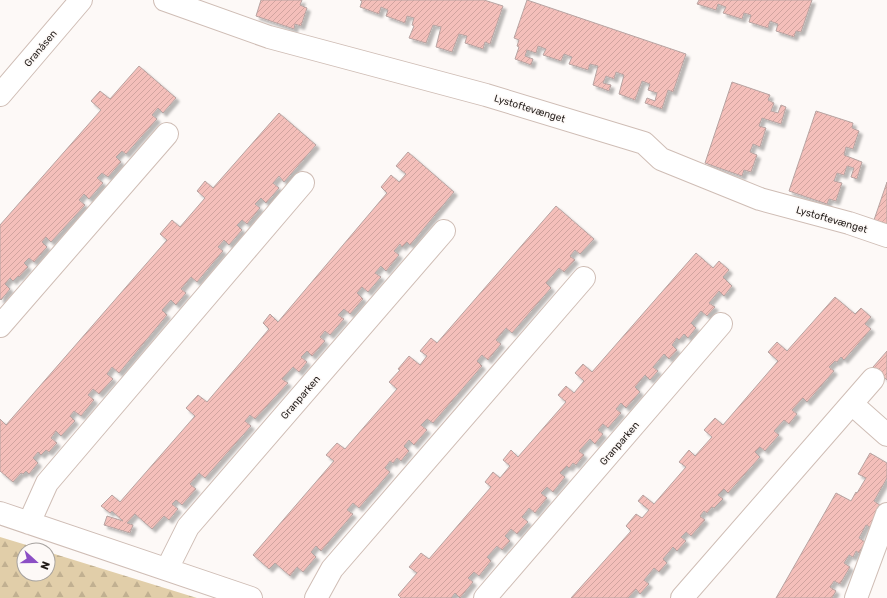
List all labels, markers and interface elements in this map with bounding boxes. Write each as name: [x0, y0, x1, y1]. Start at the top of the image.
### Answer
street label: Granåsen: [22, 28, 60, 70]
street label: Lystoftevænget: [493, 92, 567, 125]
street label: Lystoftevænget: [795, 204, 869, 236]
street label: Granparken: [279, 373, 323, 422]
street label: Granparken: [598, 419, 642, 468]
north arrow: [16, 542, 56, 582]
text: N: [37, 559, 52, 572]

